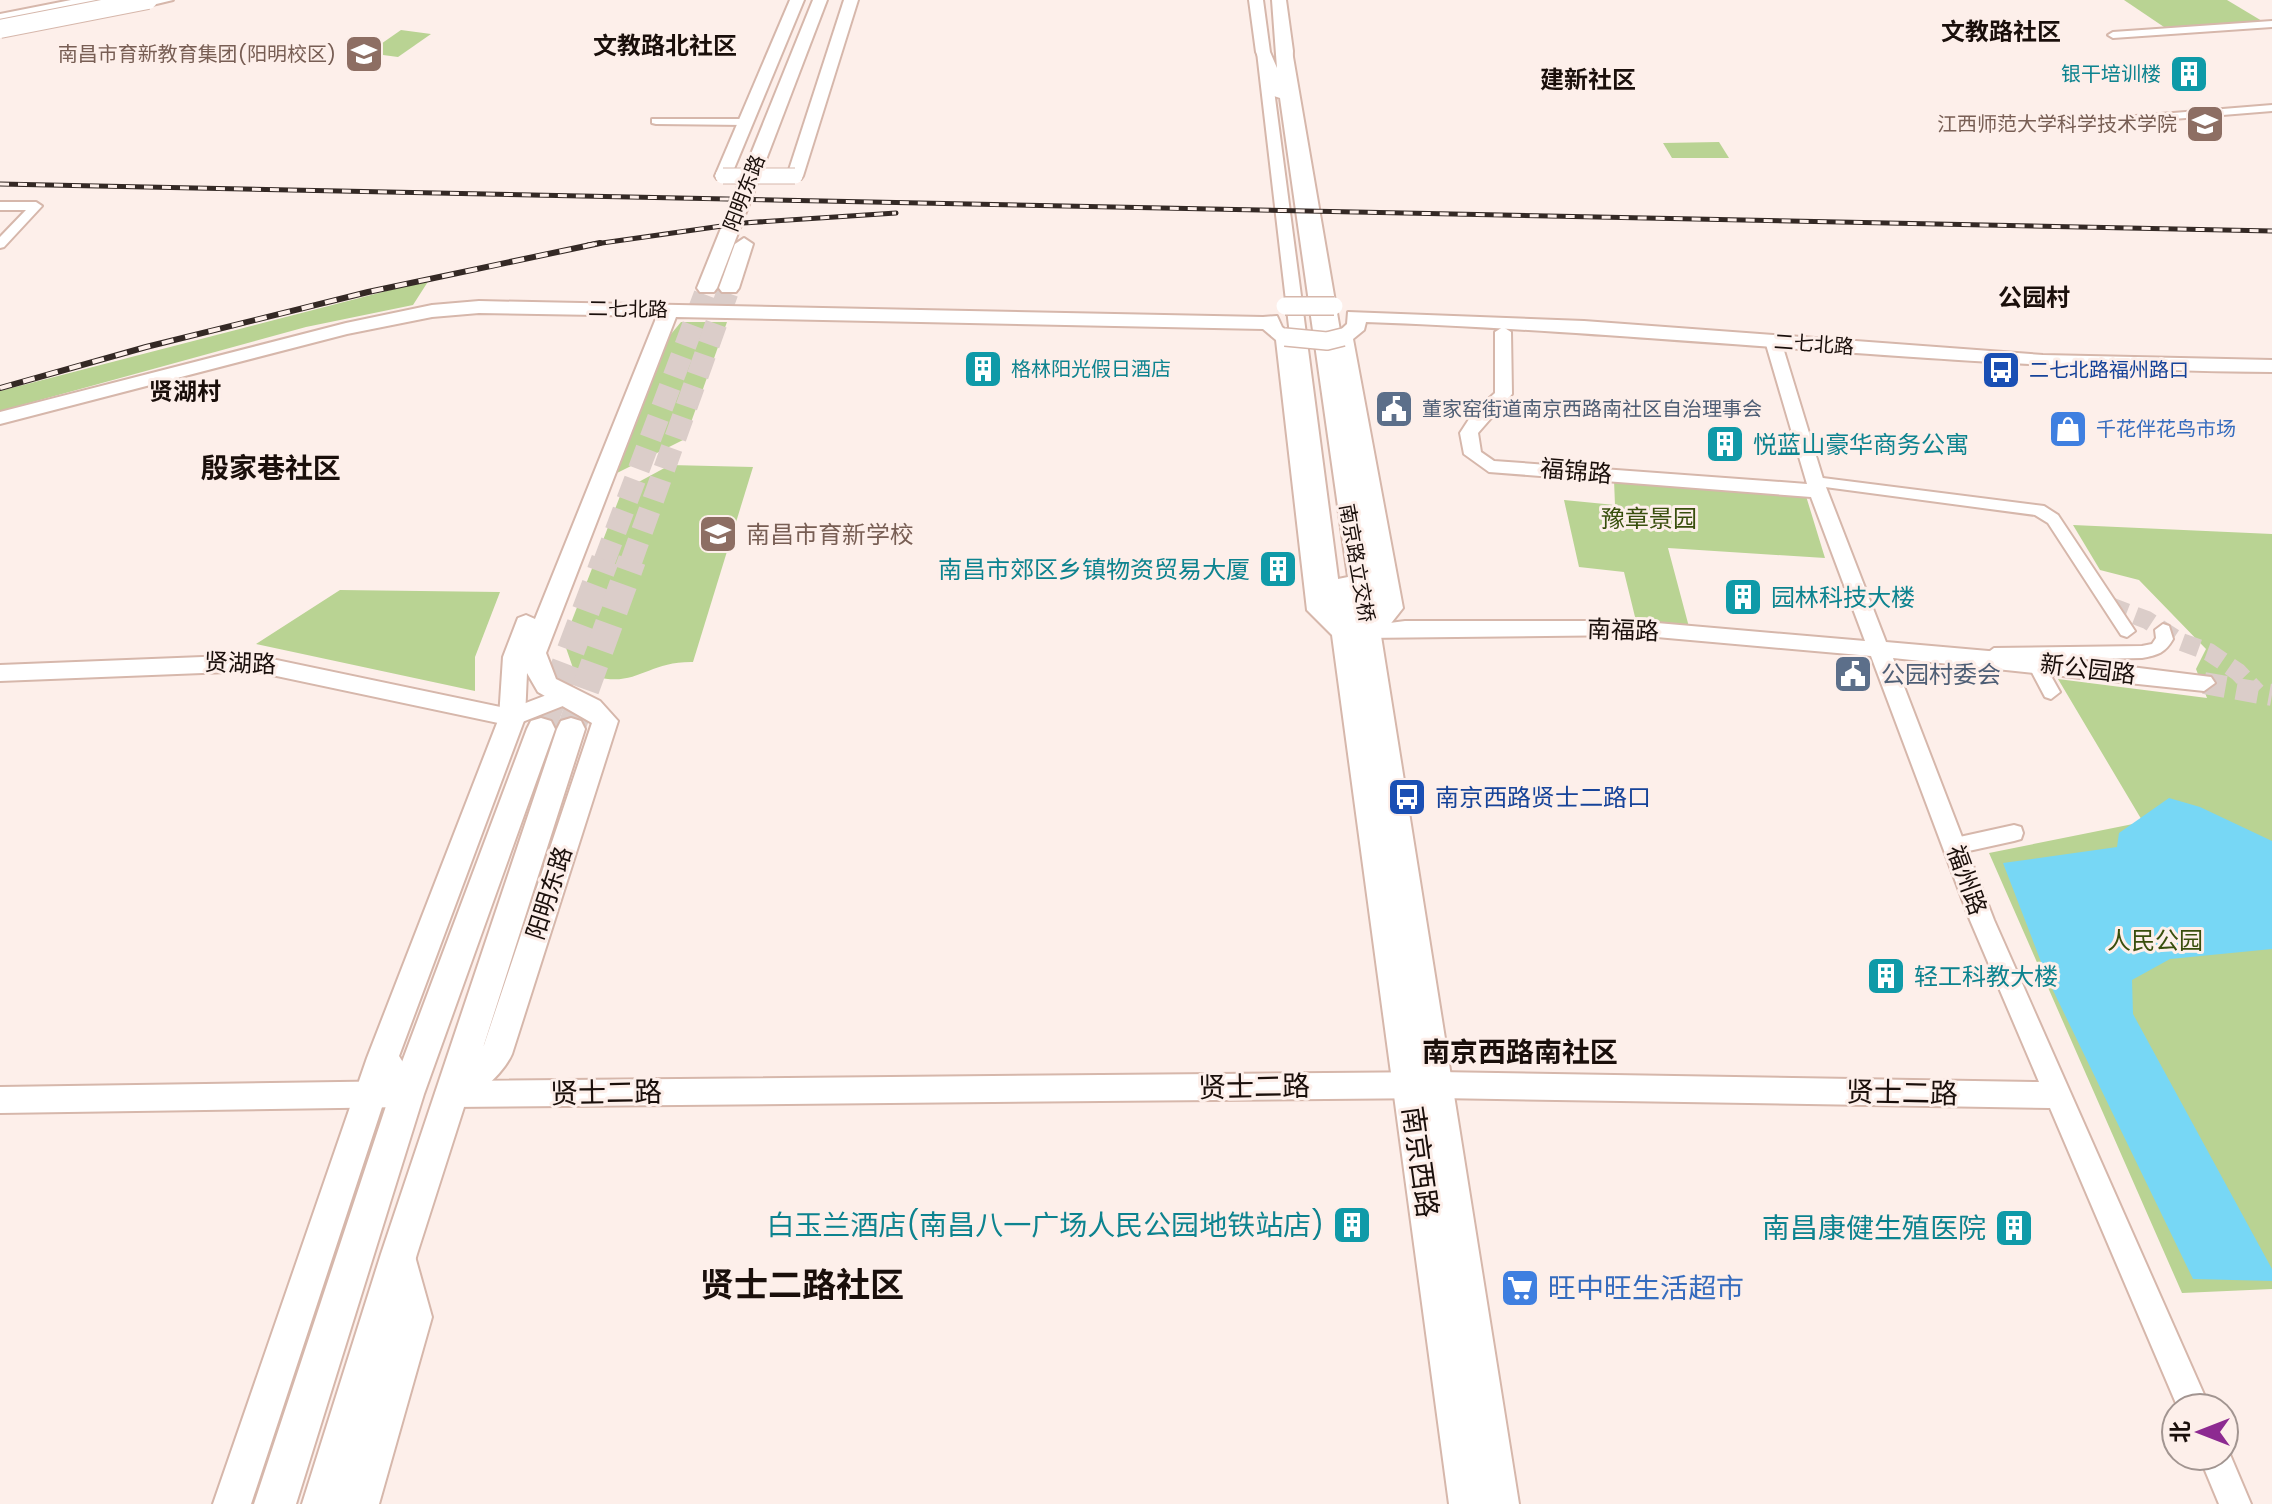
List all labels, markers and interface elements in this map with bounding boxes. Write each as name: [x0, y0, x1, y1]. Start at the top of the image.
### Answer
district label: 文教路社区: [1941, 15, 2061, 48]
district label: 文教路北社区: [593, 29, 737, 62]
school or university icon: 南昌市育新教育集团(阳明校区): [343, 33, 385, 75]
place label: 南昌市育新教育集团(阳明校区): [58, 40, 336, 68]
building icon: 银干培训楼: [2168, 53, 2210, 95]
place label: 银干培训楼: [2061, 60, 2161, 88]
district label: 建新社区: [1540, 63, 1636, 96]
school or university icon: 江西师范大学科学技术学院: [2184, 103, 2226, 145]
place label: 江西师范大学科学技术学院: [1937, 110, 2177, 138]
street label: 阳明东路: [717, 151, 771, 235]
district label: 公园村: [1998, 281, 2070, 314]
street label: 二七北路: [588, 294, 668, 324]
street label: 二七北路: [1773, 327, 1855, 361]
building icon: 格林阳光假日酒店: [962, 348, 1004, 390]
bus stop icon: 二七北路福州路口: [1980, 349, 2022, 391]
place label: 格林阳光假日酒店: [1011, 355, 1171, 383]
place label: 二七北路福州路口: [2029, 356, 2189, 384]
district label: 贤湖村: [149, 375, 221, 408]
public building icon: 董家窑街道南京西路南社区自治理事会: [1373, 388, 1415, 430]
place label: 董家窑街道南京西路南社区自治理事会: [1422, 395, 1762, 423]
shop icon: 千花伴花鸟市场: [2047, 408, 2089, 450]
place label: 千花伴花鸟市场: [2096, 415, 2236, 443]
building icon: 悦蓝山豪华商务公寓: [1704, 423, 1746, 465]
place label: 悦蓝山豪华商务公寓: [1753, 428, 1969, 461]
district label: 殷家巷社区: [201, 449, 341, 488]
street label: 福锦路: [1539, 451, 1613, 491]
street label: 南京路立交桥: [1333, 501, 1381, 625]
park label: 豫章景园: [1601, 502, 1697, 535]
school or university icon: 南昌市育新学校: [697, 513, 739, 555]
place label: 南昌市育新学校: [746, 518, 914, 551]
building icon: 南昌市郊区乡镇物资贸易大厦: [1257, 548, 1299, 590]
place label: 南昌市郊区乡镇物资贸易大厦: [938, 553, 1250, 586]
building icon: 园林科技大楼: [1722, 576, 1764, 618]
place label: 园林科技大楼: [1771, 581, 1915, 614]
street label: 南福路: [1586, 612, 1660, 648]
street label: 贤湖路: [203, 645, 277, 681]
street label: 新公园路: [2038, 647, 2138, 691]
public building icon: 公园村委会: [1832, 653, 1874, 695]
place label: 公园村委会: [1881, 658, 2001, 691]
bus stop icon: 南京西路贤士二路口: [1386, 776, 1428, 818]
place label: 南京西路贤士二路口: [1435, 781, 1651, 814]
street label: 福州路: [1939, 841, 1995, 919]
street label: 阳明东路: [518, 842, 580, 944]
park label: 人民公园: [2107, 924, 2203, 957]
building icon: 轻工科教大楼: [1865, 955, 1907, 997]
place label: 轻工科教大楼: [1914, 960, 2058, 993]
district label: 南京西路南社区: [1422, 1033, 1618, 1072]
street label: 贤士二路: [1198, 1067, 1310, 1107]
street label: 贤士二路: [550, 1073, 662, 1113]
street label: 贤士二路: [1846, 1073, 1958, 1113]
street label: 南京西路: [1393, 1104, 1447, 1220]
building icon: 白玉兰酒店(南昌八一广场人民公园地铁站店): [1331, 1204, 1373, 1246]
place label: 白玉兰酒店(南昌八一广场人民公园地铁站店): [767, 1206, 1324, 1245]
building icon: 南昌康健生殖医院: [1993, 1207, 2035, 1249]
place label: 南昌康健生殖医院: [1762, 1209, 1986, 1248]
district label: 贤士二路社区: [700, 1261, 904, 1309]
supermarket icon: 旺中旺生活超市: [1499, 1267, 1541, 1309]
place label: 旺中旺生活超市: [1548, 1269, 1744, 1308]
north arrow: [2160, 1392, 2240, 1472]
text: 北: [2165, 1421, 2196, 1443]

